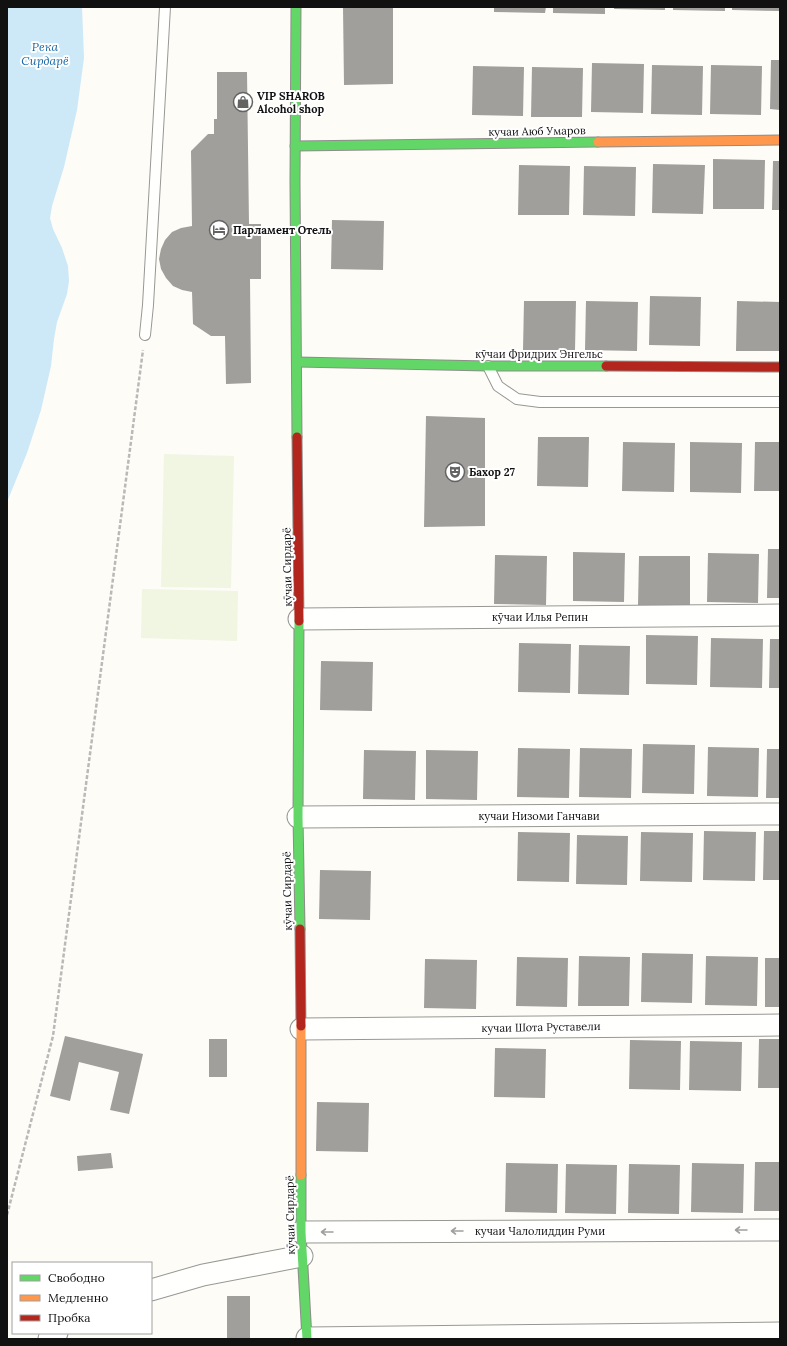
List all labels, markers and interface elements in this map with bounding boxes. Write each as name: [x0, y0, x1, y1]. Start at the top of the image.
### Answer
water label: Река Сирдарё: [21, 39, 69, 68]
place label: VIP SHAROB Alcohol shop: [257, 89, 325, 116]
shop icon: VIP SHAROB Alcohol shop: [232, 91, 254, 113]
street label: кучаи Аюб Умаров: [488, 123, 586, 139]
hotel icon: Парламент Отель: [208, 219, 230, 241]
place label: Парламент Отель: [233, 223, 332, 237]
street label: кӯчаи Фридрих Энгельс: [475, 347, 603, 361]
theatre icon: Бахор 27: [444, 461, 466, 483]
place label: Бахор 27: [469, 465, 515, 479]
street label: кӯчаи Сирдарё: [279, 527, 295, 607]
street label: кӯчаи Илья Репин: [492, 610, 588, 624]
street label: кучаи Низоми Ганчави: [478, 809, 600, 823]
street label: кӯчаи Сирдарё: [279, 851, 295, 931]
street label: кучаи Шота Руставели: [481, 1019, 601, 1035]
street label: кӯчаи Сирдарё: [282, 1175, 298, 1255]
street label: кучаи Чалолиддин Руми: [475, 1224, 605, 1238]
one-way arrow: [735, 1226, 748, 1234]
one-way arrow: [451, 1227, 464, 1235]
one-way arrow: [321, 1228, 334, 1236]
legend: [12, 1262, 152, 1334]
text: Свободно: [48, 1270, 105, 1285]
text: Медленно: [48, 1290, 108, 1305]
text: Пробка: [48, 1310, 90, 1325]

